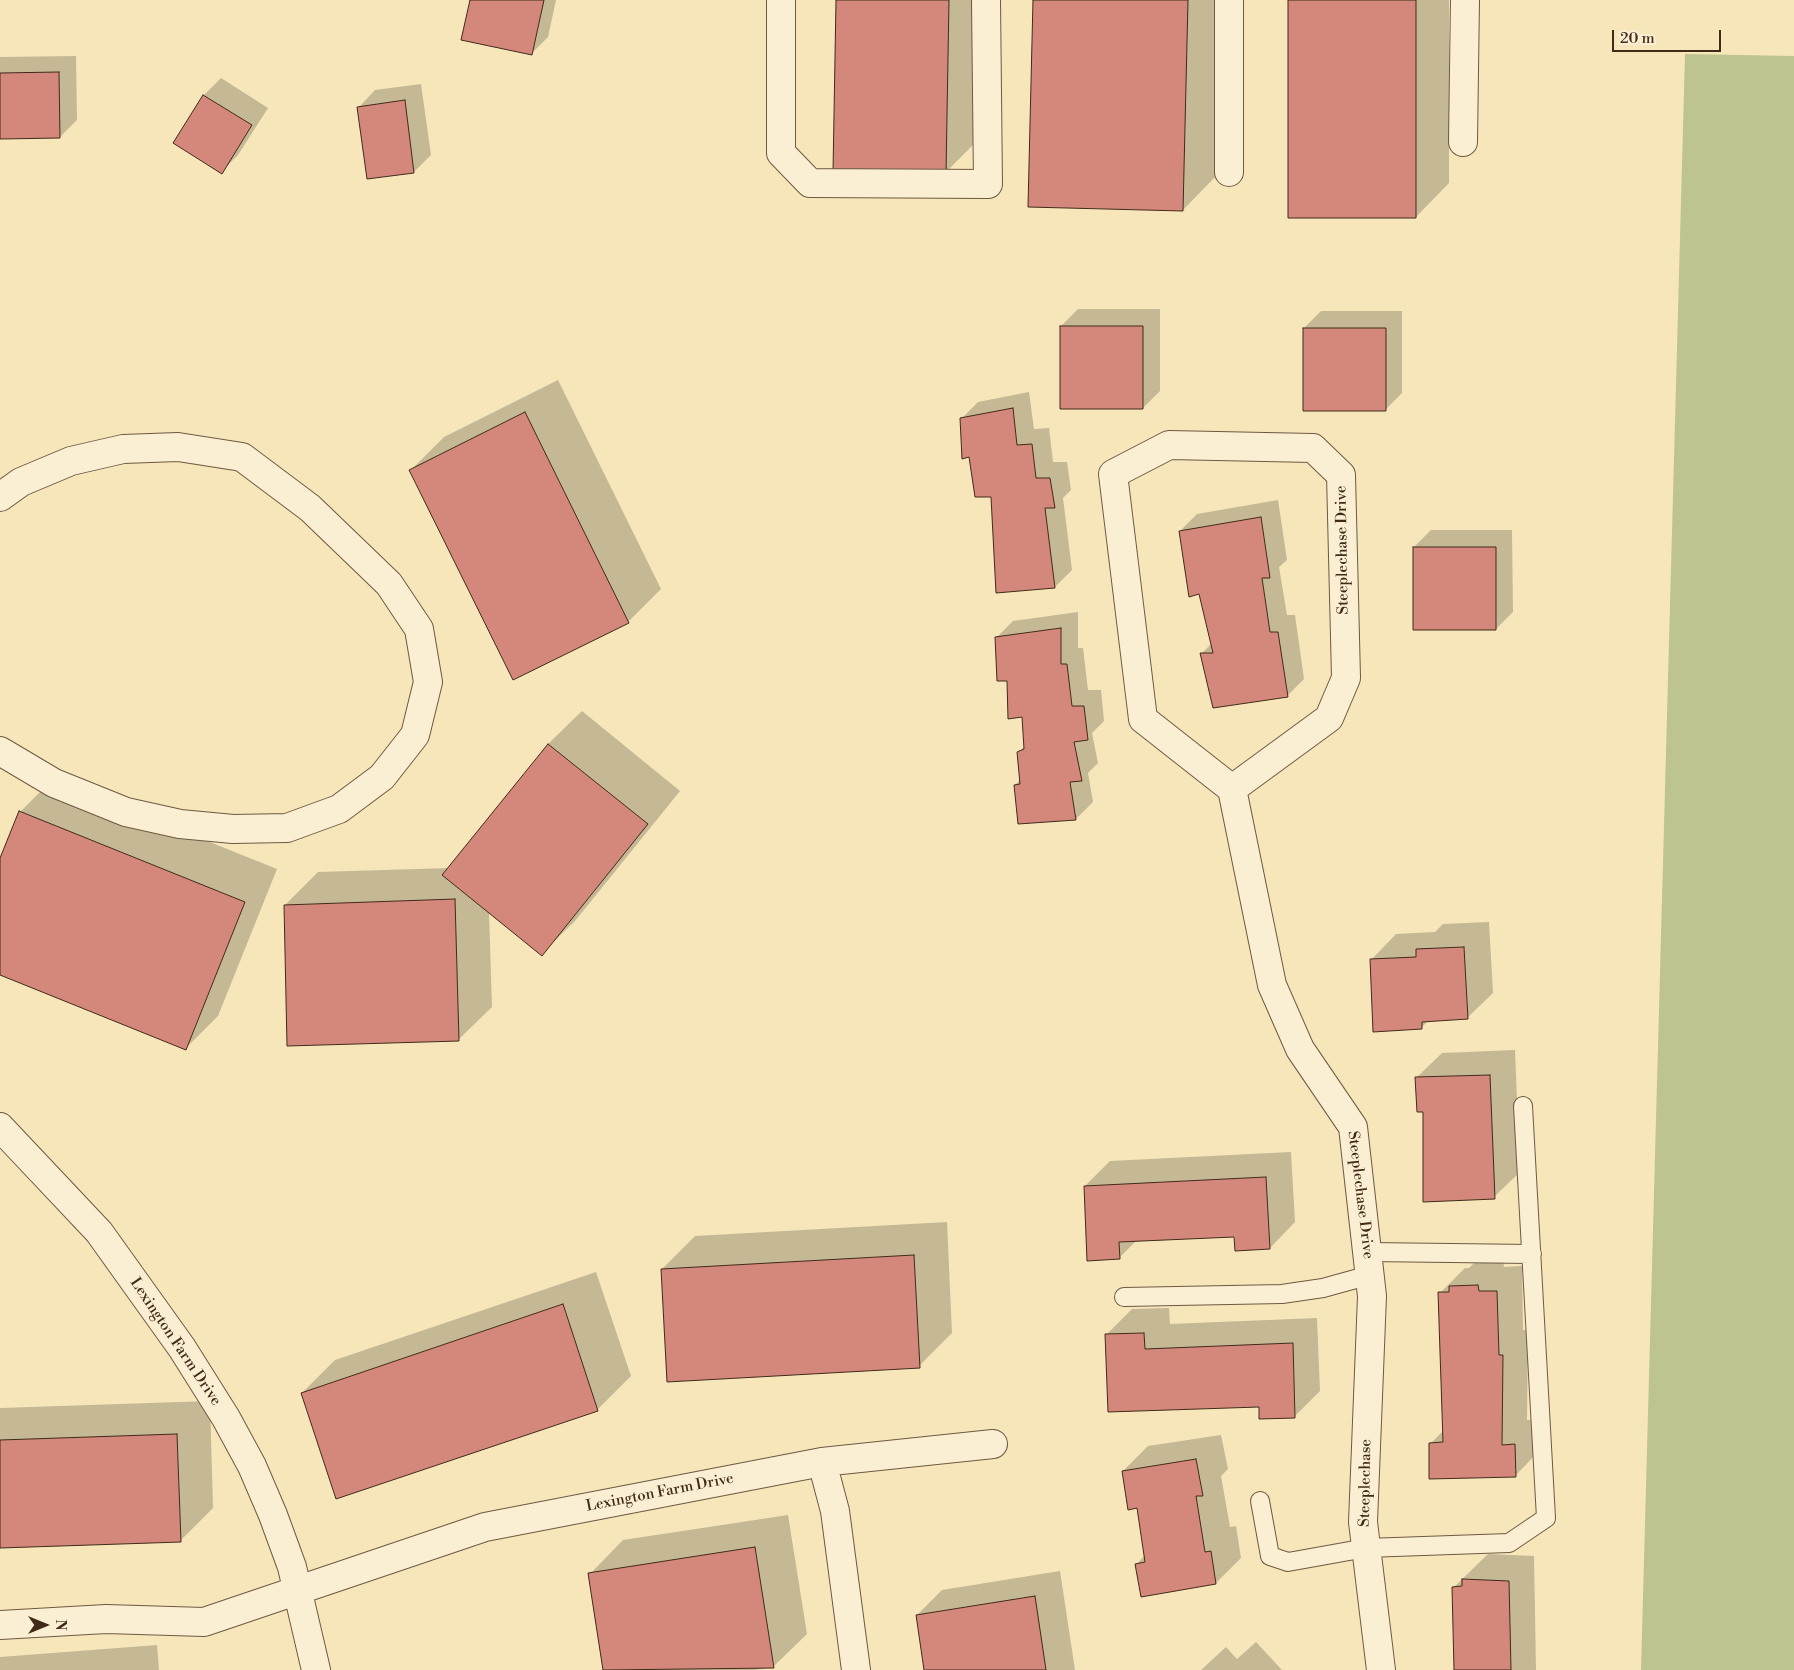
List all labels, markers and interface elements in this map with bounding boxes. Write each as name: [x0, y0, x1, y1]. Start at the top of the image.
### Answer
scale bar: [1614, 20, 1723, 52]
text: 20 m: [1620, 29, 1655, 48]
street label: Steeplechase Drive: [1333, 485, 1353, 615]
street label: Steeplechase Drive: [1343, 1130, 1377, 1260]
street label: Lexington Farm Drive: [126, 1275, 224, 1409]
street label: Steeplechase: [1356, 1439, 1376, 1527]
street label: Lexington Farm Drive: [585, 1470, 735, 1516]
north arrow: [20, 1600, 70, 1650]
text: N: [51, 1619, 69, 1631]

